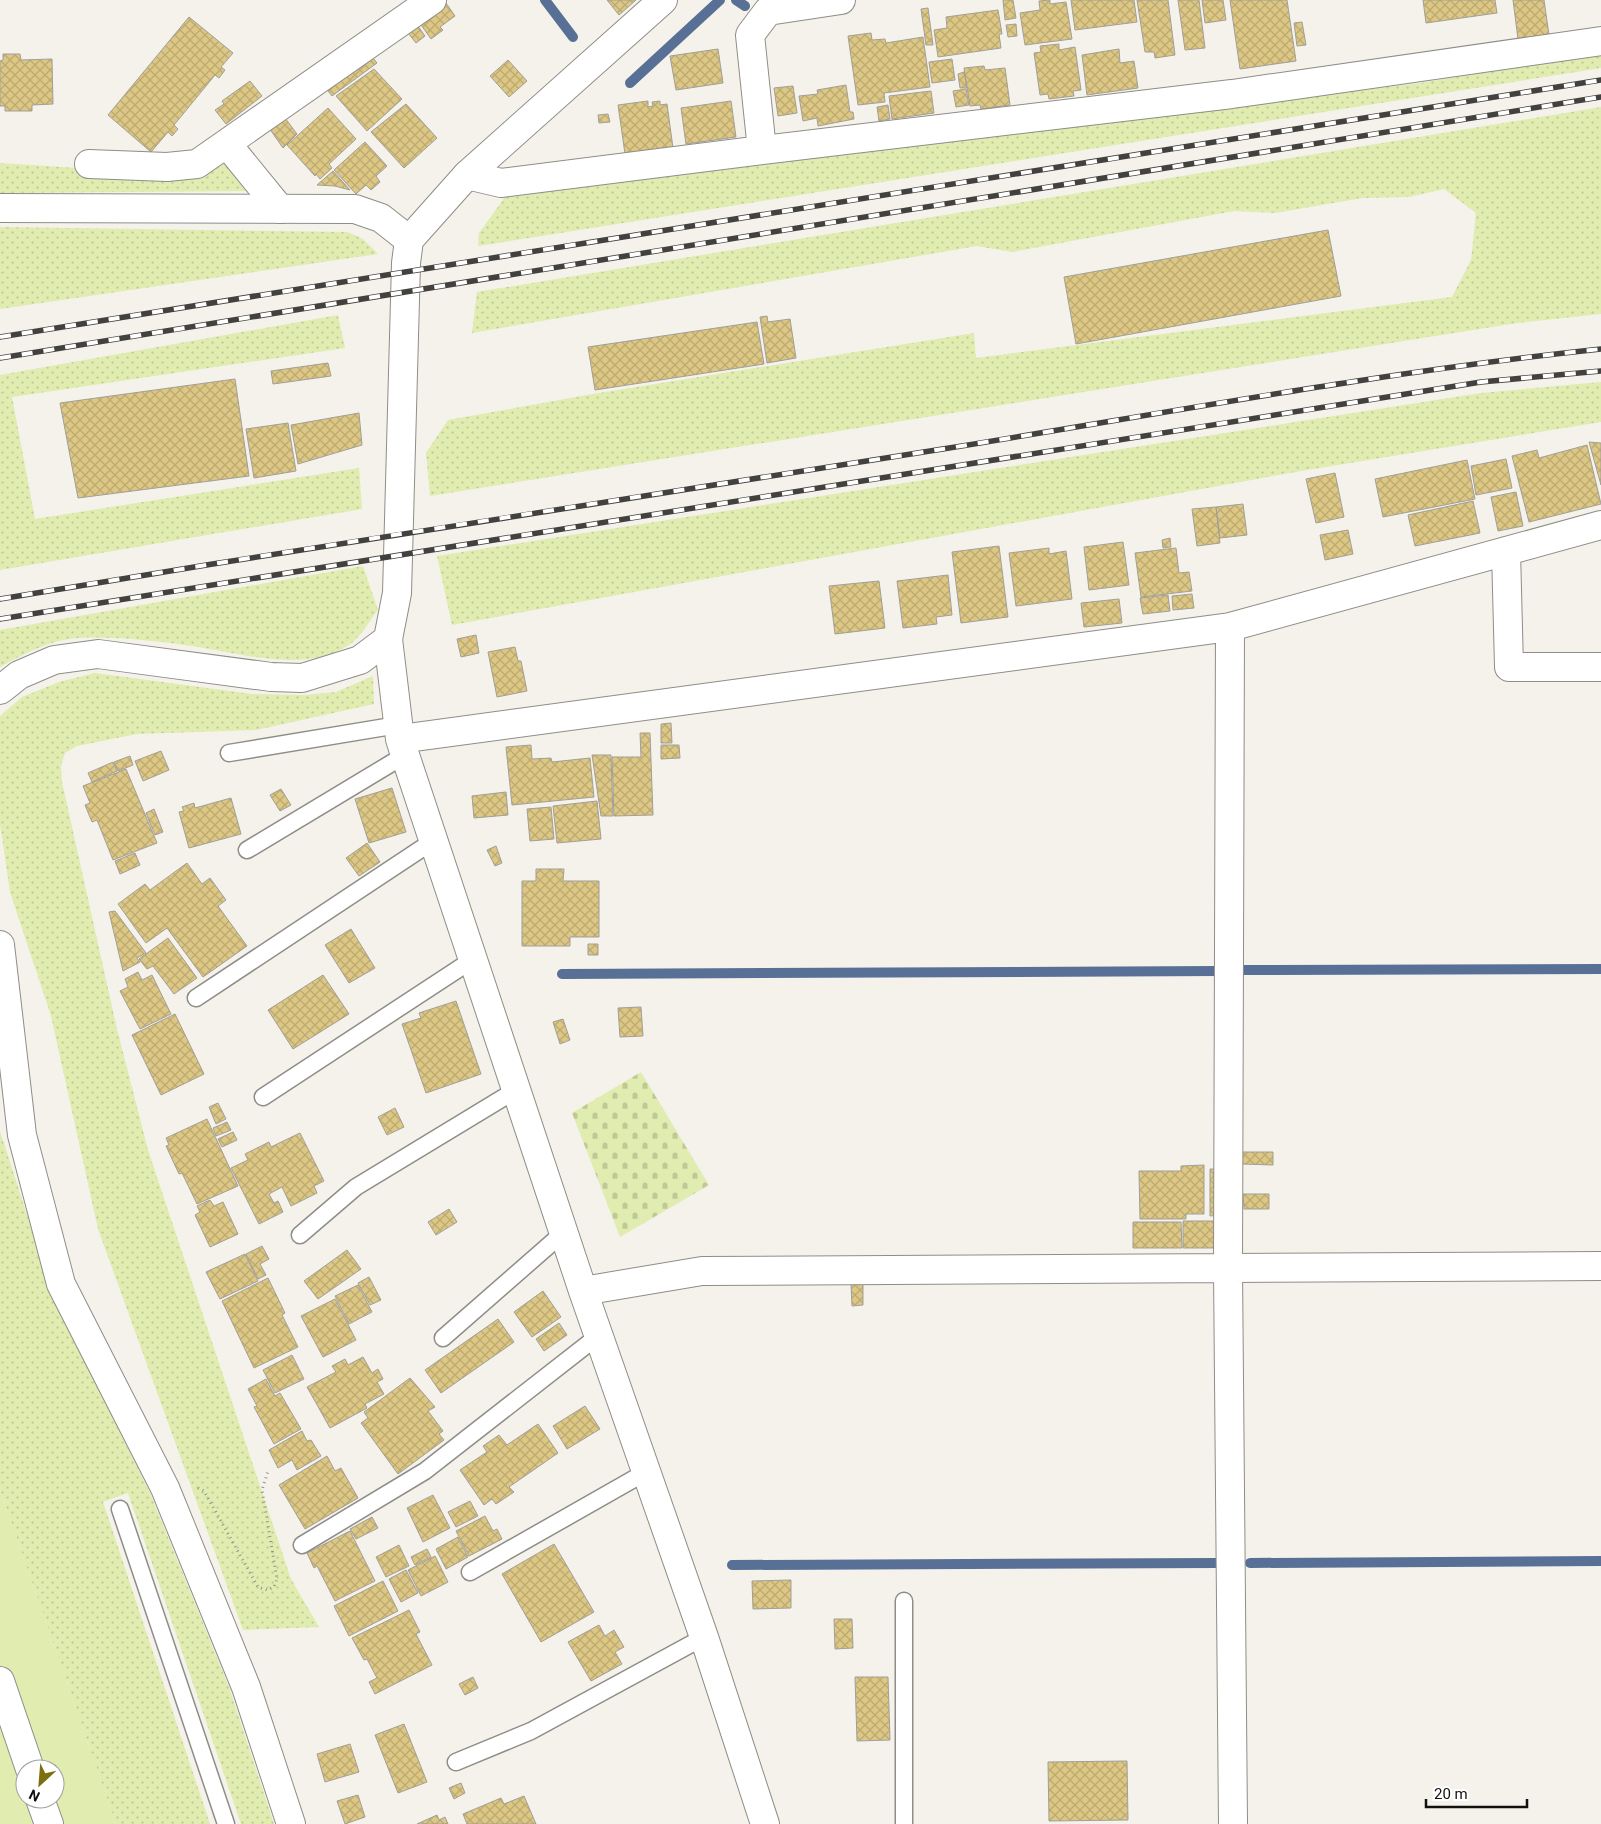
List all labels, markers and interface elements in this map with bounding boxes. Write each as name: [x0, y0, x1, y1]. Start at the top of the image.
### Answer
north arrow: [15, 1759, 65, 1809]
scale bar: [1426, 1776, 1527, 1808]
text: 20 m: [1434, 1785, 1468, 1803]
text: N: [26, 1786, 42, 1805]

